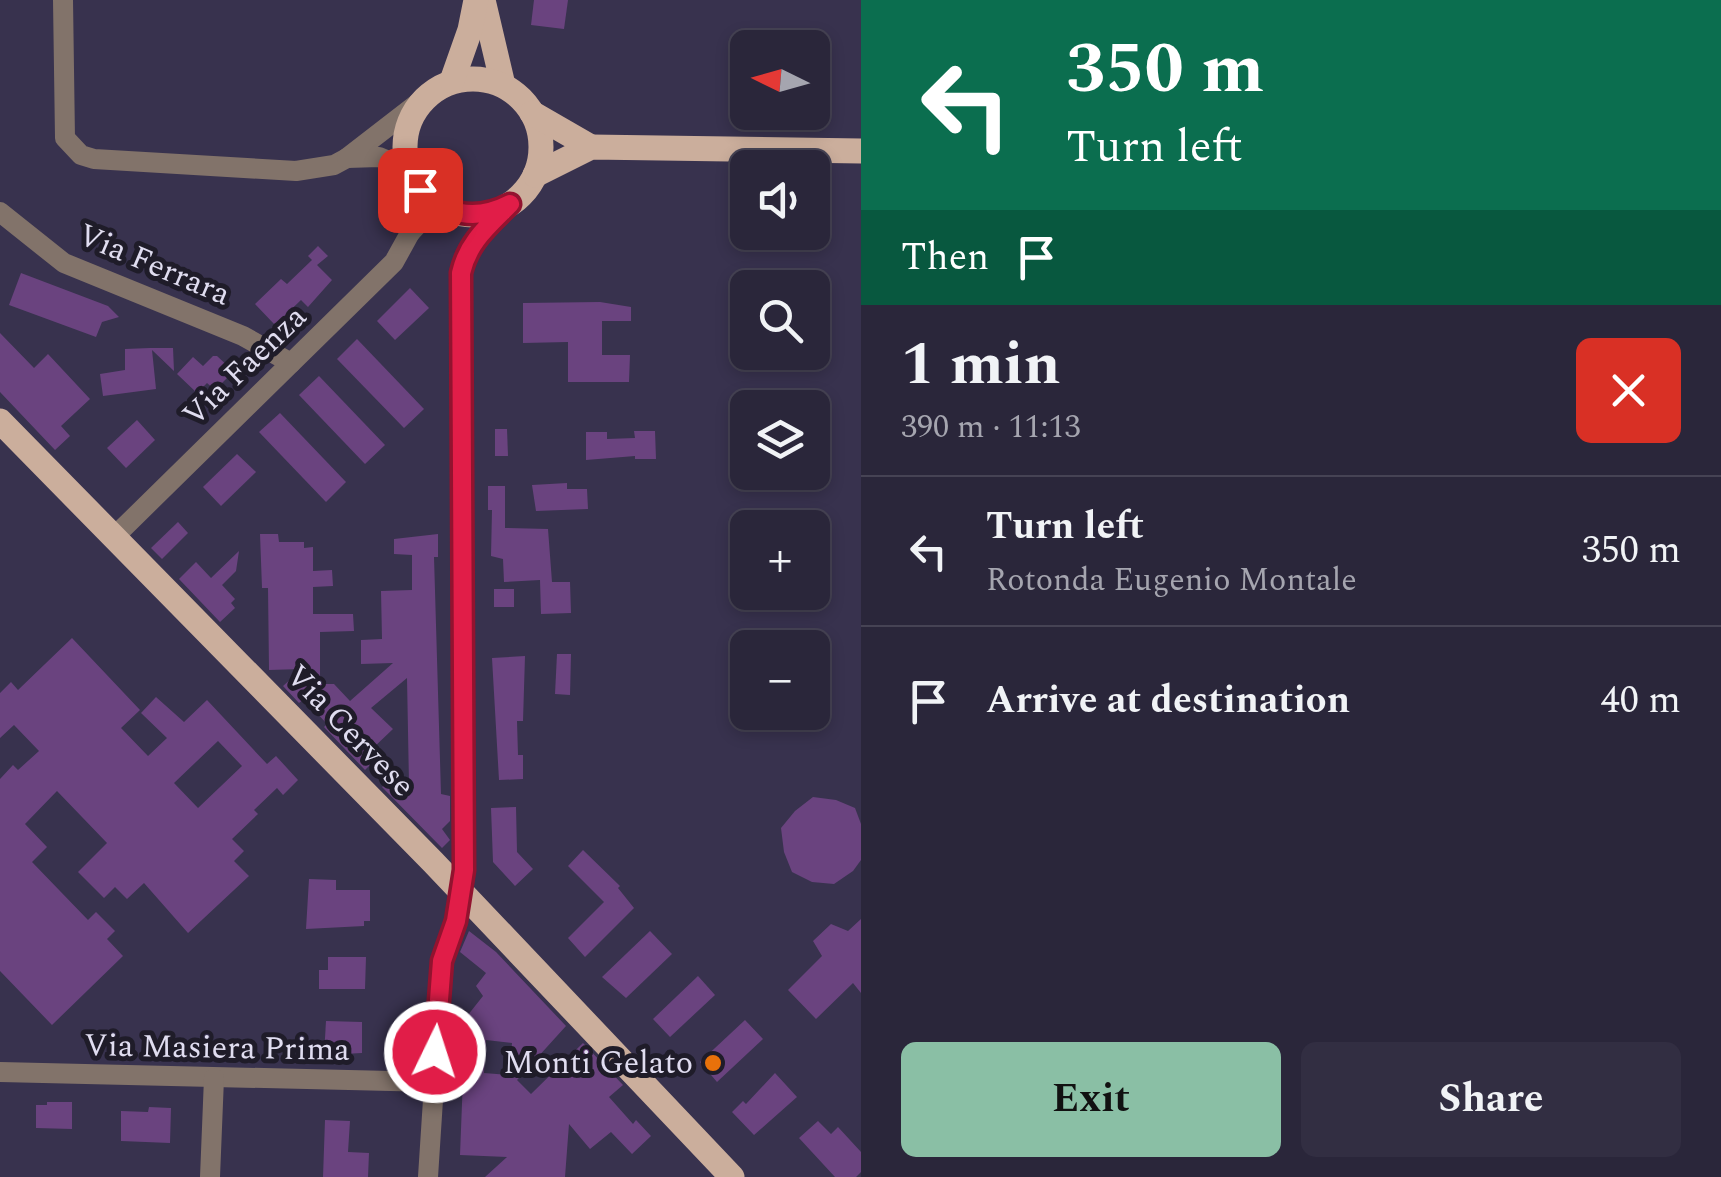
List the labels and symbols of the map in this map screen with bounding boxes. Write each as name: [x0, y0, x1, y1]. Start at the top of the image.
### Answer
north arrow: [730, 30, 830, 130]
pin: [378, 148, 463, 233]
street label: Via Ferrara: [70, 211, 238, 319]
street label: Via Faenza: [172, 294, 319, 438]
street label: Via Cervese: [274, 653, 426, 809]
position arrow: [383, 1000, 487, 1104]
street label: Via Masiera Prima: [84, 1021, 351, 1075]
place label: Monti Gelato: [503, 1039, 693, 1088]
marker: Monti Gelato: [702, 1052, 724, 1074]

